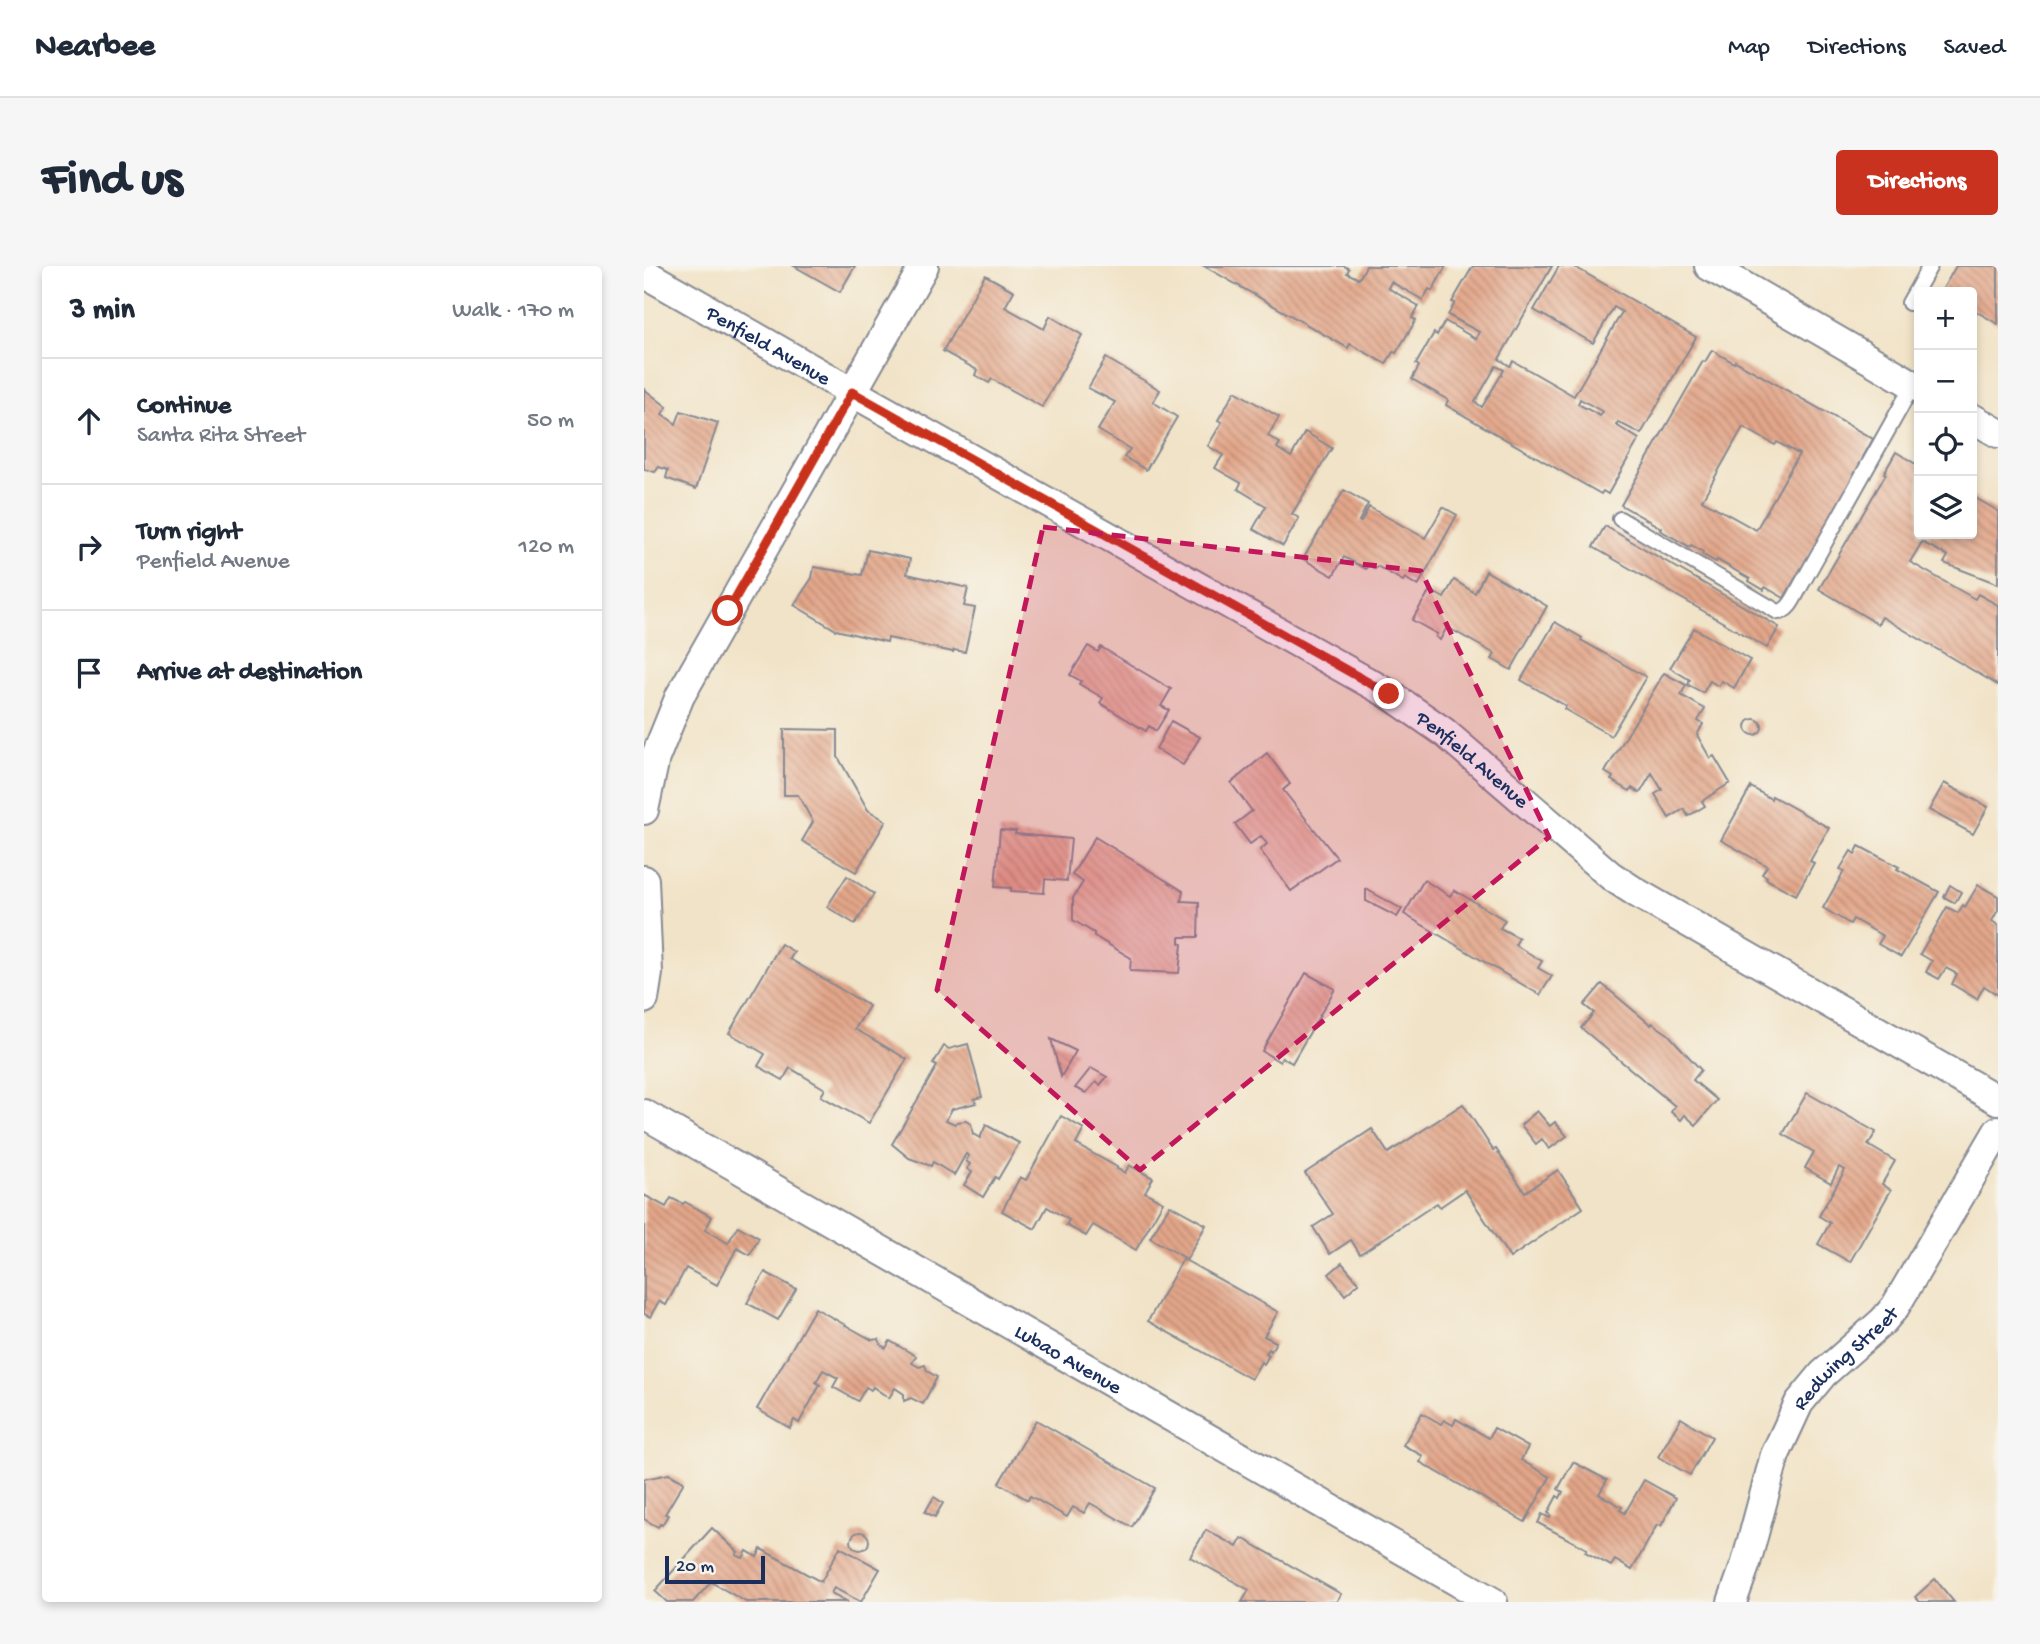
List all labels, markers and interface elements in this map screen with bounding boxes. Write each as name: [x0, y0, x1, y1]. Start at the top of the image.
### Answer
text: Nearbee: [35, 29, 155, 67]
text: Map: [1728, 34, 1770, 63]
text: Directions: [1808, 34, 1906, 63]
text: Saved: [1944, 34, 2005, 63]
button: Directions: [1836, 150, 1998, 215]
text: Find us: [42, 153, 182, 211]
map controls: [1914, 287, 1977, 539]
button: +: [1914, 287, 1977, 350]
text: 3 min: [70, 294, 135, 329]
text: Walk · 170 m: [452, 298, 574, 325]
street label: Penfield Avenue: [700, 302, 835, 394]
button: −: [1914, 350, 1977, 413]
text: Continue: [137, 392, 231, 423]
icon: ahead: [70, 402, 108, 440]
text: 50 m: [527, 408, 574, 435]
button: locate: [1914, 413, 1977, 476]
text: Santa Rita Street: [137, 423, 305, 450]
button: layers: [1914, 476, 1977, 539]
text: Turn right: [137, 518, 241, 549]
icon: right: [70, 528, 108, 566]
text: 120 m: [519, 534, 574, 561]
text: Penfield Avenue: [137, 549, 290, 576]
route start: [712, 595, 743, 626]
icon: arrive: [70, 654, 108, 692]
text: Arrive at destination: [137, 658, 362, 689]
route end: [1373, 678, 1404, 709]
street label: Penfield Avenue: [1409, 707, 1533, 816]
street label: Redwing Street: [1789, 1301, 1907, 1417]
street label: Lubao Avenue: [1009, 1321, 1126, 1402]
scale bar: [665, 1553, 765, 1585]
text: 20 m: [676, 1556, 714, 1579]

